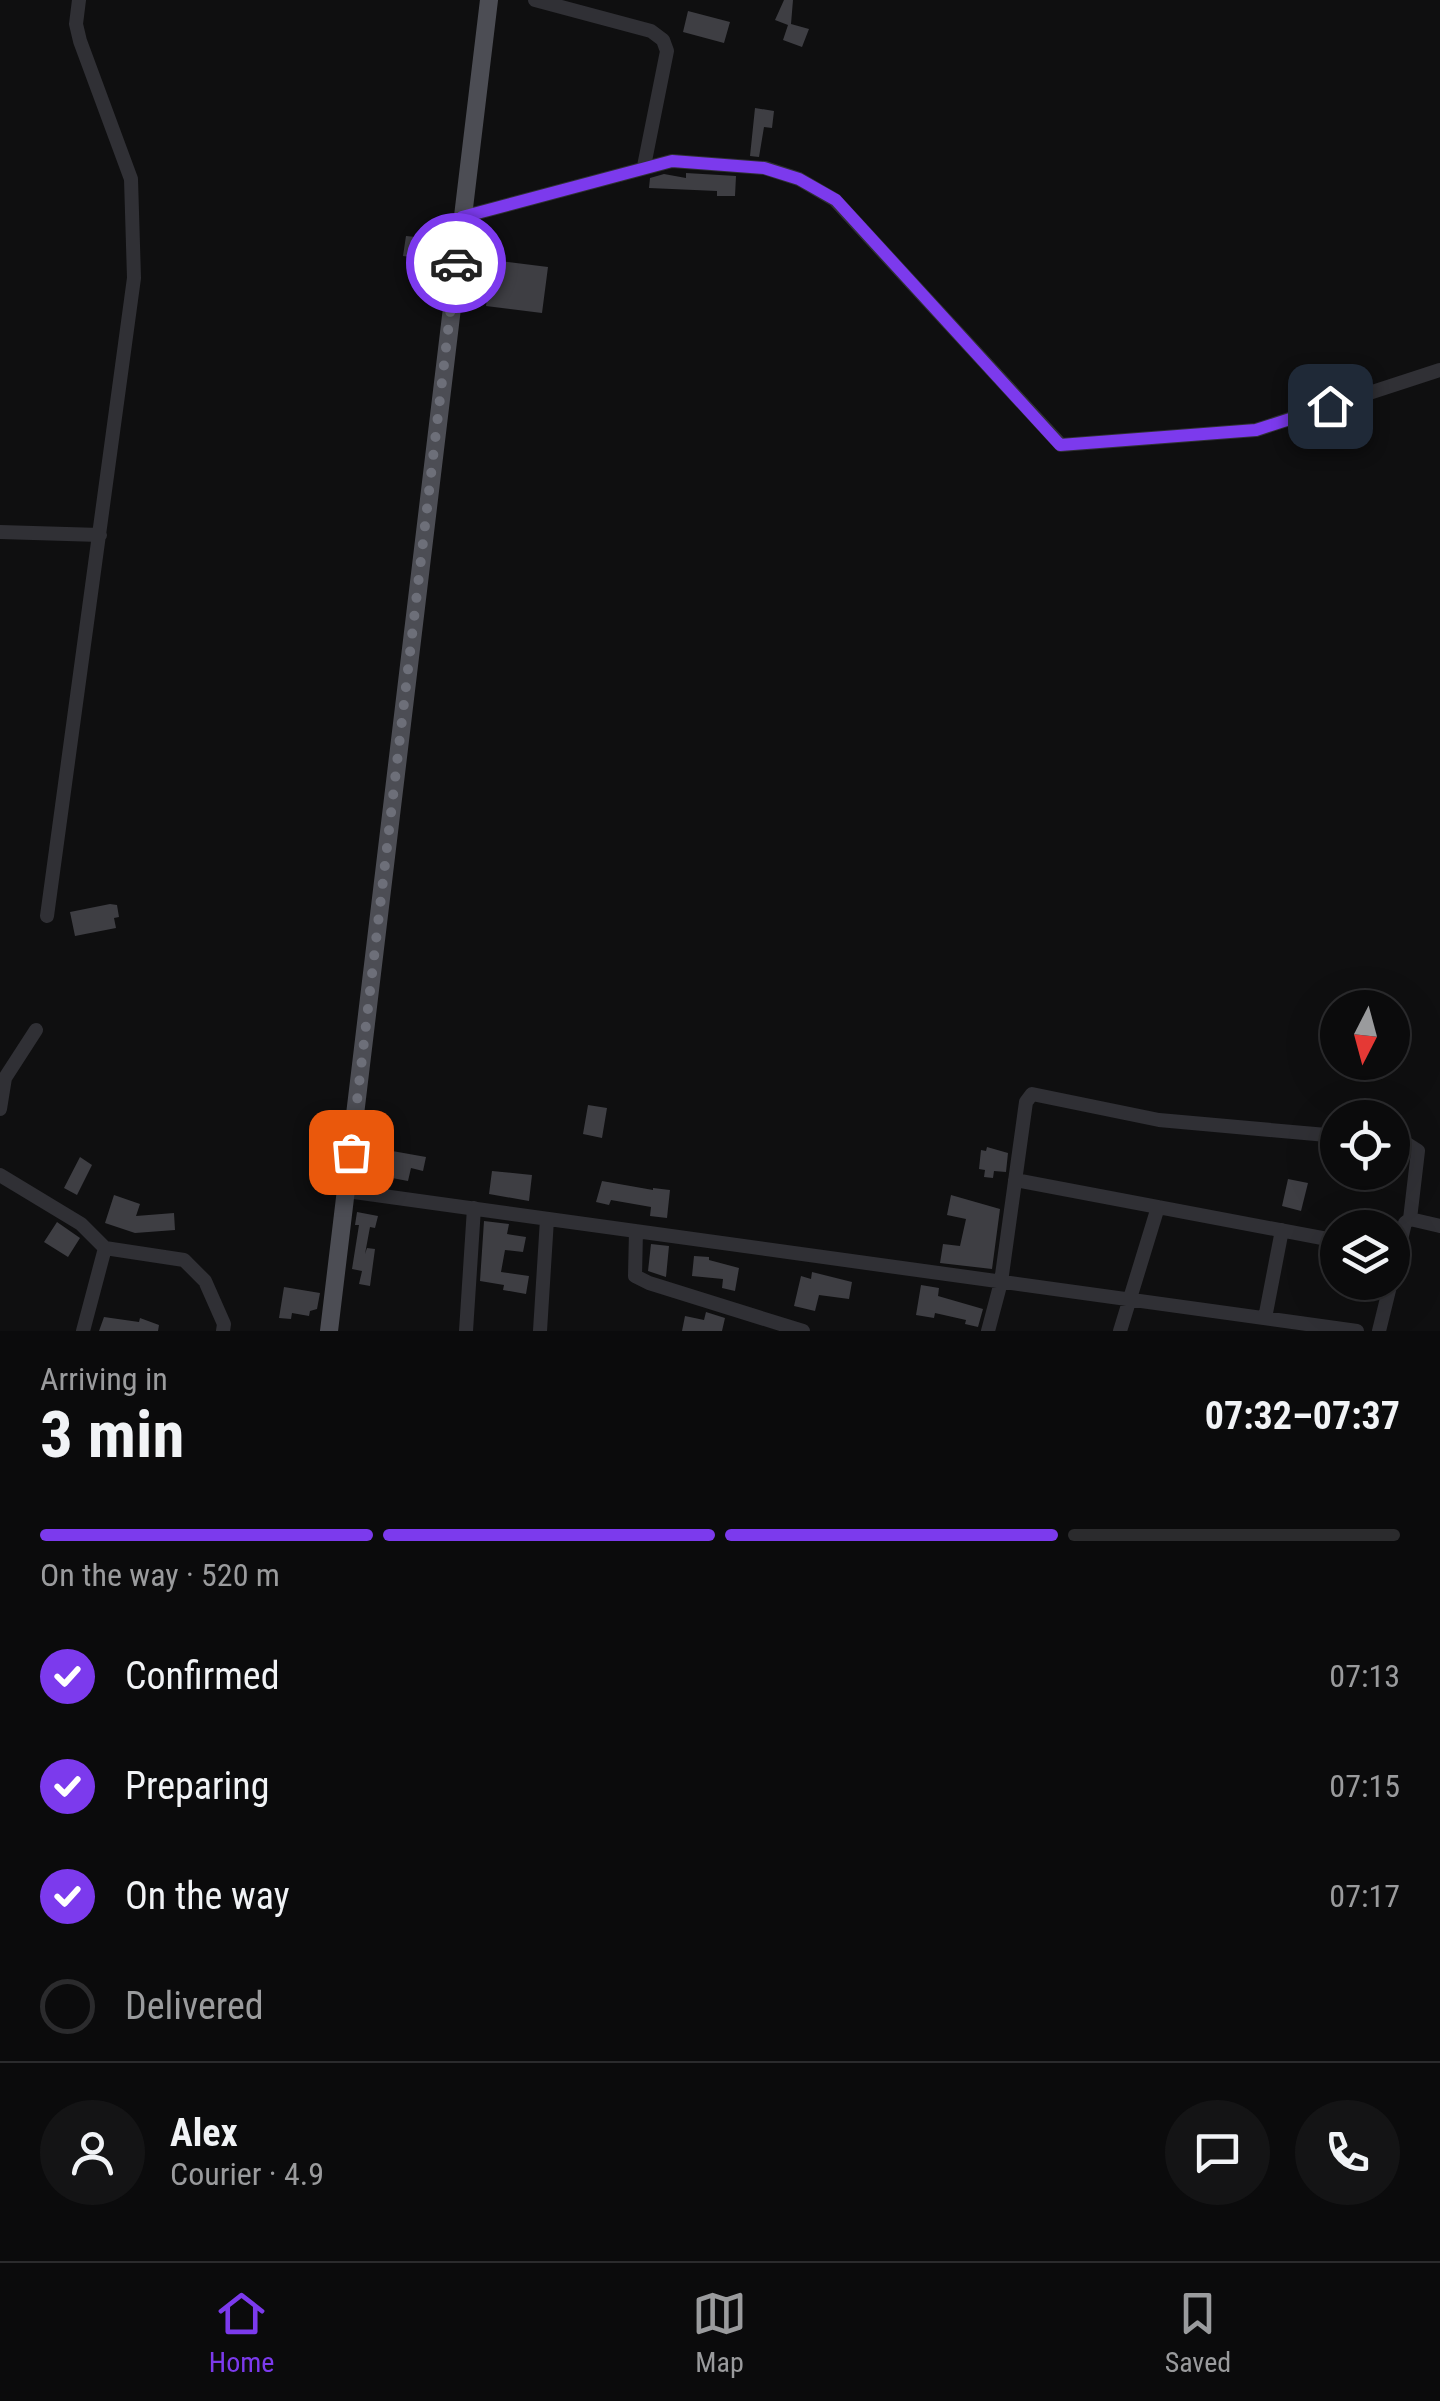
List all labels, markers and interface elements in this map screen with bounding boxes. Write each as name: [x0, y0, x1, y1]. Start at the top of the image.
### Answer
courier: [406, 213, 506, 313]
icon: car: [429, 236, 484, 291]
pin: [1288, 364, 1373, 449]
icon: home: [1303, 379, 1358, 434]
north arrow: [1320, 990, 1410, 1080]
map controls: [1320, 990, 1410, 1300]
button: locate: [1320, 1100, 1410, 1190]
pin: [309, 1110, 394, 1195]
icon: bag: [324, 1125, 379, 1180]
button: layers: [1320, 1210, 1410, 1300]
text: Arriving in: [40, 1360, 168, 1398]
text: 07:32–07:37: [1205, 1394, 1400, 1438]
text: 3 min: [40, 1397, 184, 1473]
text: On the way · 520 m: [40, 1556, 280, 1594]
icon: check: [40, 1649, 95, 1704]
text: Confirmed: [125, 1654, 280, 1698]
text: 07:13: [1329, 1657, 1400, 1695]
icon: check: [40, 1759, 95, 1814]
text: Preparing: [125, 1764, 270, 1808]
text: 07:15: [1329, 1767, 1400, 1805]
icon: check: [40, 1869, 95, 1924]
text: On the way: [125, 1874, 290, 1918]
text: 07:17: [1329, 1877, 1400, 1915]
text: Delivered: [125, 1984, 264, 2028]
button: person: [40, 2100, 145, 2205]
button: chat: [1165, 2100, 1270, 2205]
button: phone: [1295, 2100, 1400, 2205]
text: Alex: [170, 2111, 238, 2155]
text: Courier · 4.9: [170, 2155, 324, 2193]
tab: Home: [209, 2286, 274, 2379]
tab: Map: [692, 2286, 747, 2379]
tab: Saved: [1165, 2286, 1231, 2379]

